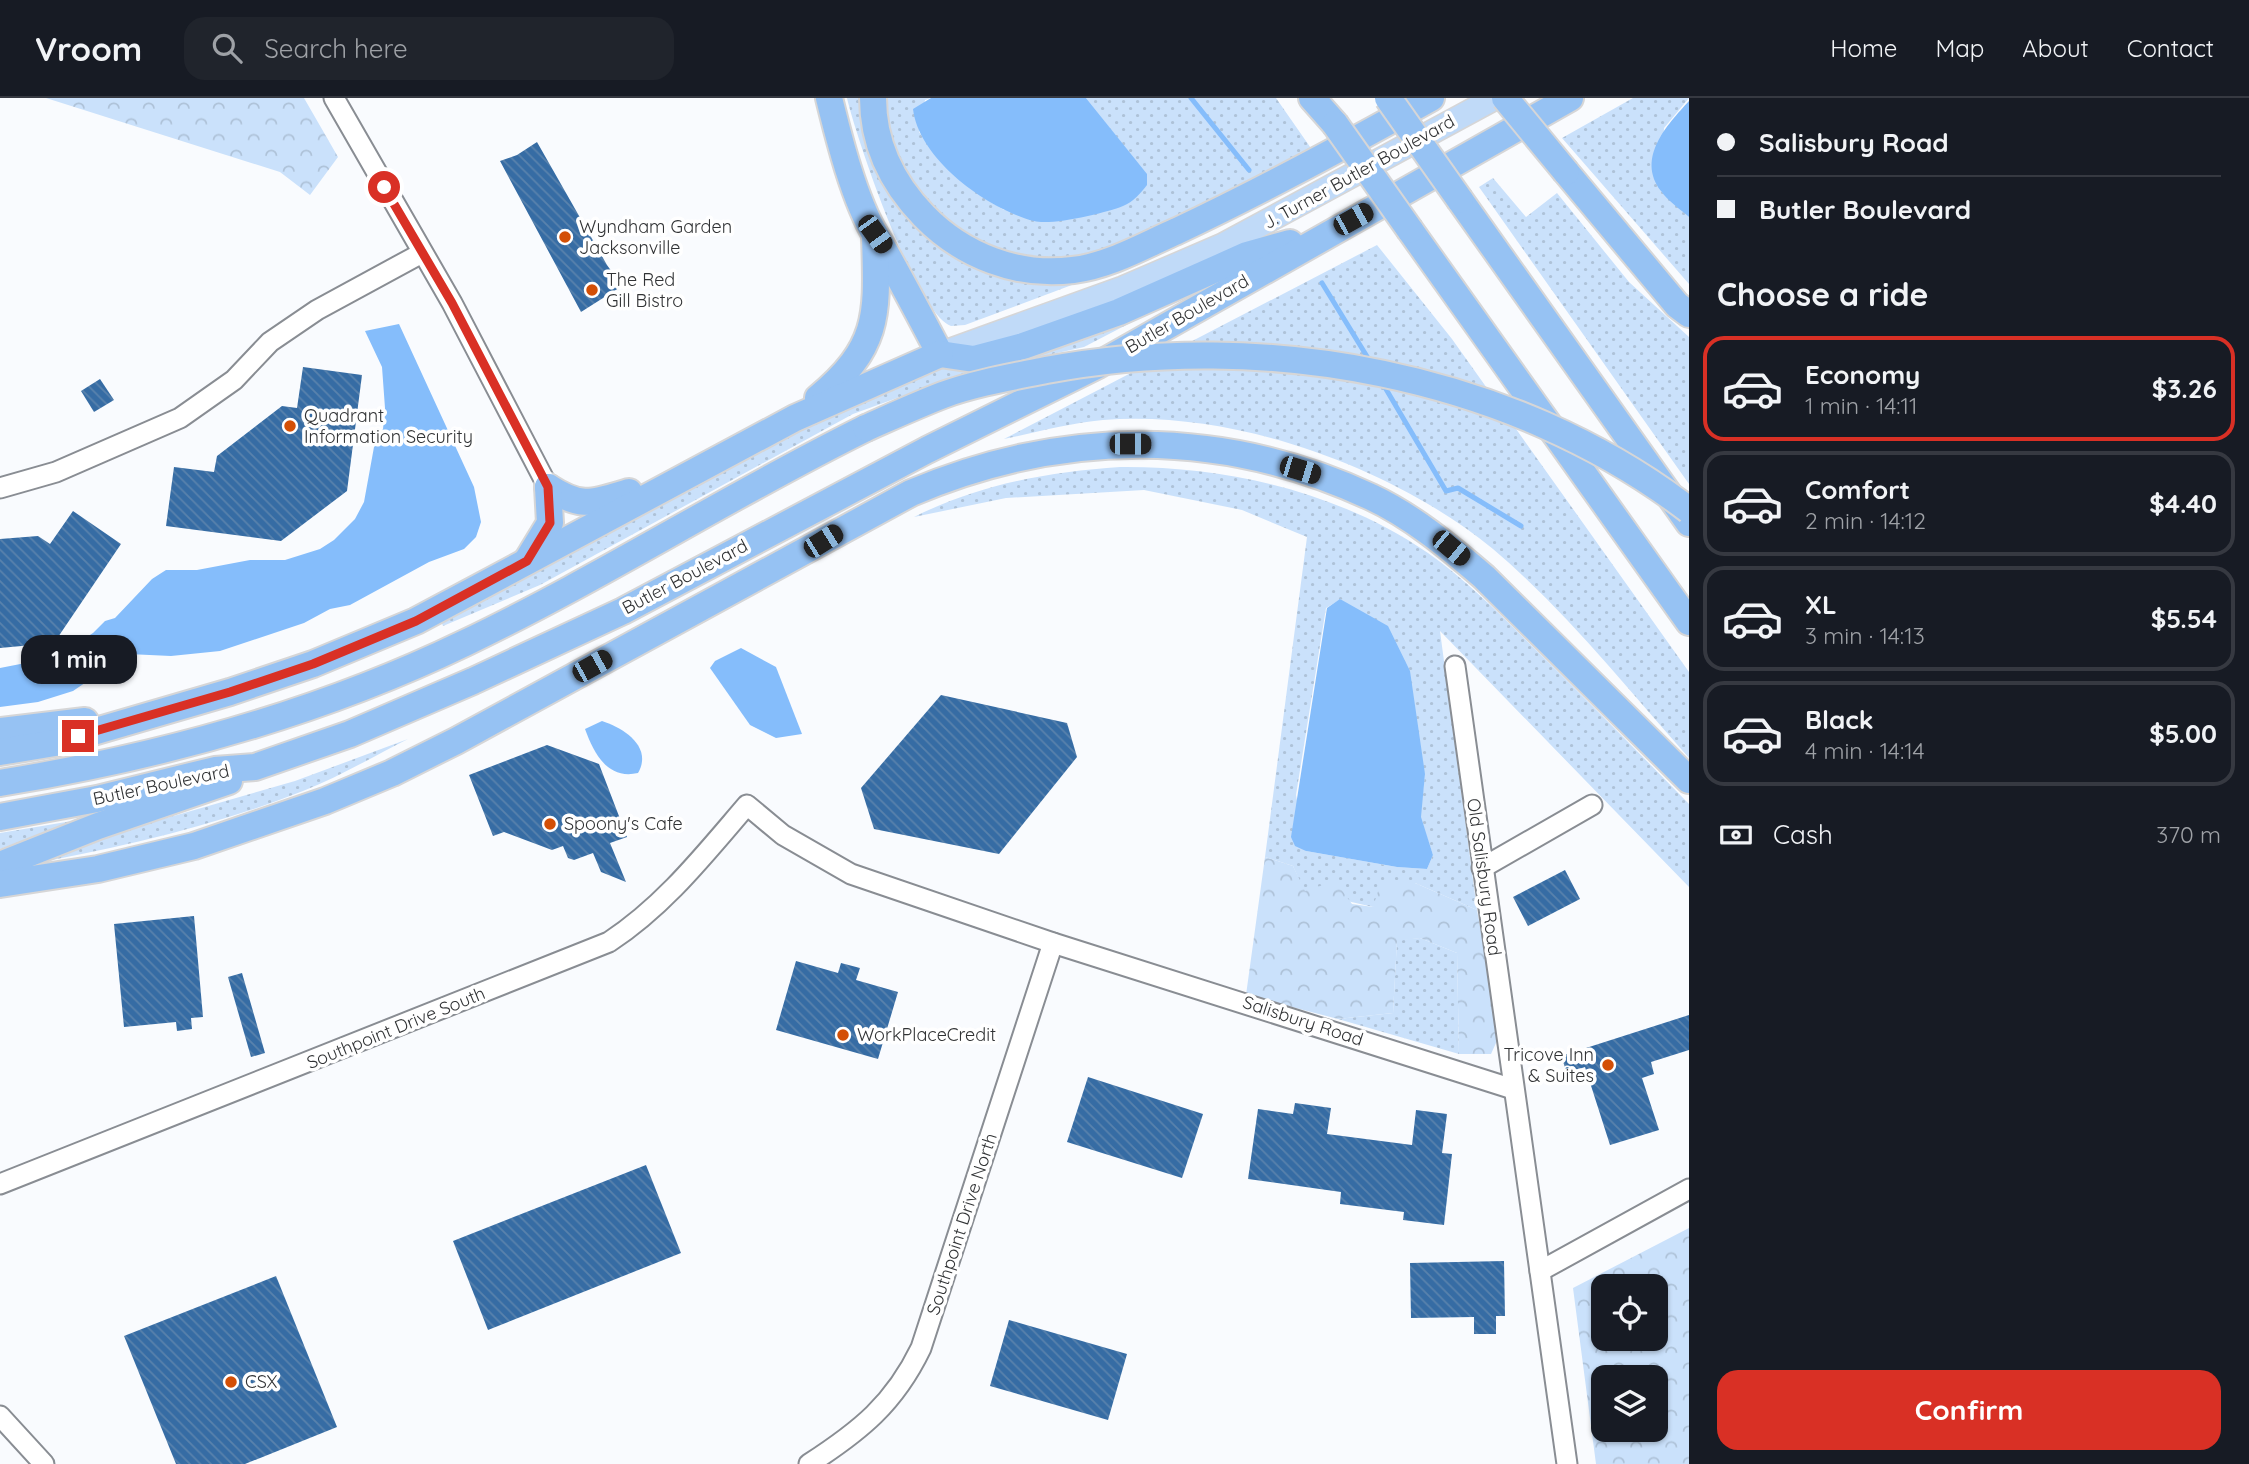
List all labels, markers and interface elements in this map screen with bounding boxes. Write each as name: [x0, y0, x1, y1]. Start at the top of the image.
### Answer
search box: [184, 17, 674, 80]
text: Vroom: [35, 28, 142, 69]
icon: search: [208, 29, 246, 67]
text: Search here: [264, 32, 408, 65]
text: Home: [1830, 33, 1897, 63]
text: Map: [1935, 33, 1984, 63]
text: About: [2022, 33, 2089, 63]
text: Contact: [2127, 33, 2214, 63]
street label: J. Turner Butler Boulevard: [1259, 109, 1459, 234]
text: Salisbury Road: [1759, 126, 1949, 159]
route start: [368, 171, 400, 203]
text: Butler Boulevard: [1759, 193, 1971, 226]
car: [1330, 200, 1377, 238]
car: [855, 211, 896, 257]
place label: Wyndham Garden Jacksonville: [579, 215, 732, 259]
marker: Wyndham Garden Jacksonville: [557, 229, 573, 245]
place label: The Red Gill Bistro: [606, 268, 683, 312]
street label: Butler Boulevard: [1121, 269, 1253, 358]
text: Choose a ride: [1717, 274, 1929, 314]
marker: The Red Gill Bistro: [584, 282, 600, 298]
icon: car: [1721, 357, 1784, 420]
text: Economy: [1805, 358, 1920, 391]
text: $3.26: [2152, 372, 2217, 405]
text: 1 min · 14:11: [1805, 391, 1918, 420]
place label: Quadrant Information Security: [304, 404, 473, 448]
marker: Quadrant Information Security: [282, 418, 298, 434]
car: [1110, 434, 1152, 455]
car: [1277, 454, 1324, 486]
icon: car: [1721, 472, 1784, 535]
text: Comfort: [1805, 473, 1910, 506]
text: $4.40: [2149, 487, 2217, 520]
text: 2 min · 14:12: [1805, 506, 1926, 535]
car: [800, 521, 847, 561]
car: [1429, 526, 1474, 570]
street label: Butler Boulevard: [618, 534, 751, 619]
icon: car: [1721, 587, 1784, 650]
text: XL: [1805, 588, 1837, 621]
text: $5.54: [2151, 602, 2217, 635]
text: 3 min · 14:13: [1805, 621, 1925, 650]
callout: 1 min: [20, 634, 136, 684]
text: 1 min: [51, 645, 107, 674]
car: [569, 647, 616, 685]
icon: car: [1721, 702, 1784, 765]
text: Black: [1805, 703, 1874, 736]
text: $5.00: [2149, 717, 2217, 750]
route end: [62, 720, 94, 752]
text: 4 min · 14:14: [1805, 736, 1925, 765]
street label: Butler Boulevard: [91, 759, 231, 810]
street label: Old Salisbury Road: [1462, 797, 1507, 957]
place label: Spoony's Cafe: [564, 812, 683, 835]
marker: Spoony's Cafe: [542, 816, 558, 832]
icon: cash: [1717, 816, 1755, 854]
text: Cash: [1773, 818, 1833, 851]
text: 370 m: [2156, 820, 2221, 849]
street label: Southpoint Drive South: [303, 981, 488, 1074]
street label: Salisbury Road: [1240, 990, 1366, 1051]
place label: WorkPlaceCredit: [857, 1023, 996, 1046]
marker: WorkPlaceCredit: [835, 1027, 851, 1043]
place label: Tricove Inn & Suites: [1503, 1043, 1594, 1087]
marker: Tricove Inn & Suites: [1600, 1057, 1616, 1073]
street label: Southpoint Drive North: [921, 1130, 1002, 1318]
map controls: [1591, 1274, 1668, 1442]
button: locate: [1591, 1274, 1668, 1351]
button: layers: [1591, 1365, 1668, 1442]
place label: CSX: [245, 1370, 278, 1393]
button: Confirm: [1717, 1370, 2221, 1450]
marker: CSX: [223, 1374, 239, 1390]

